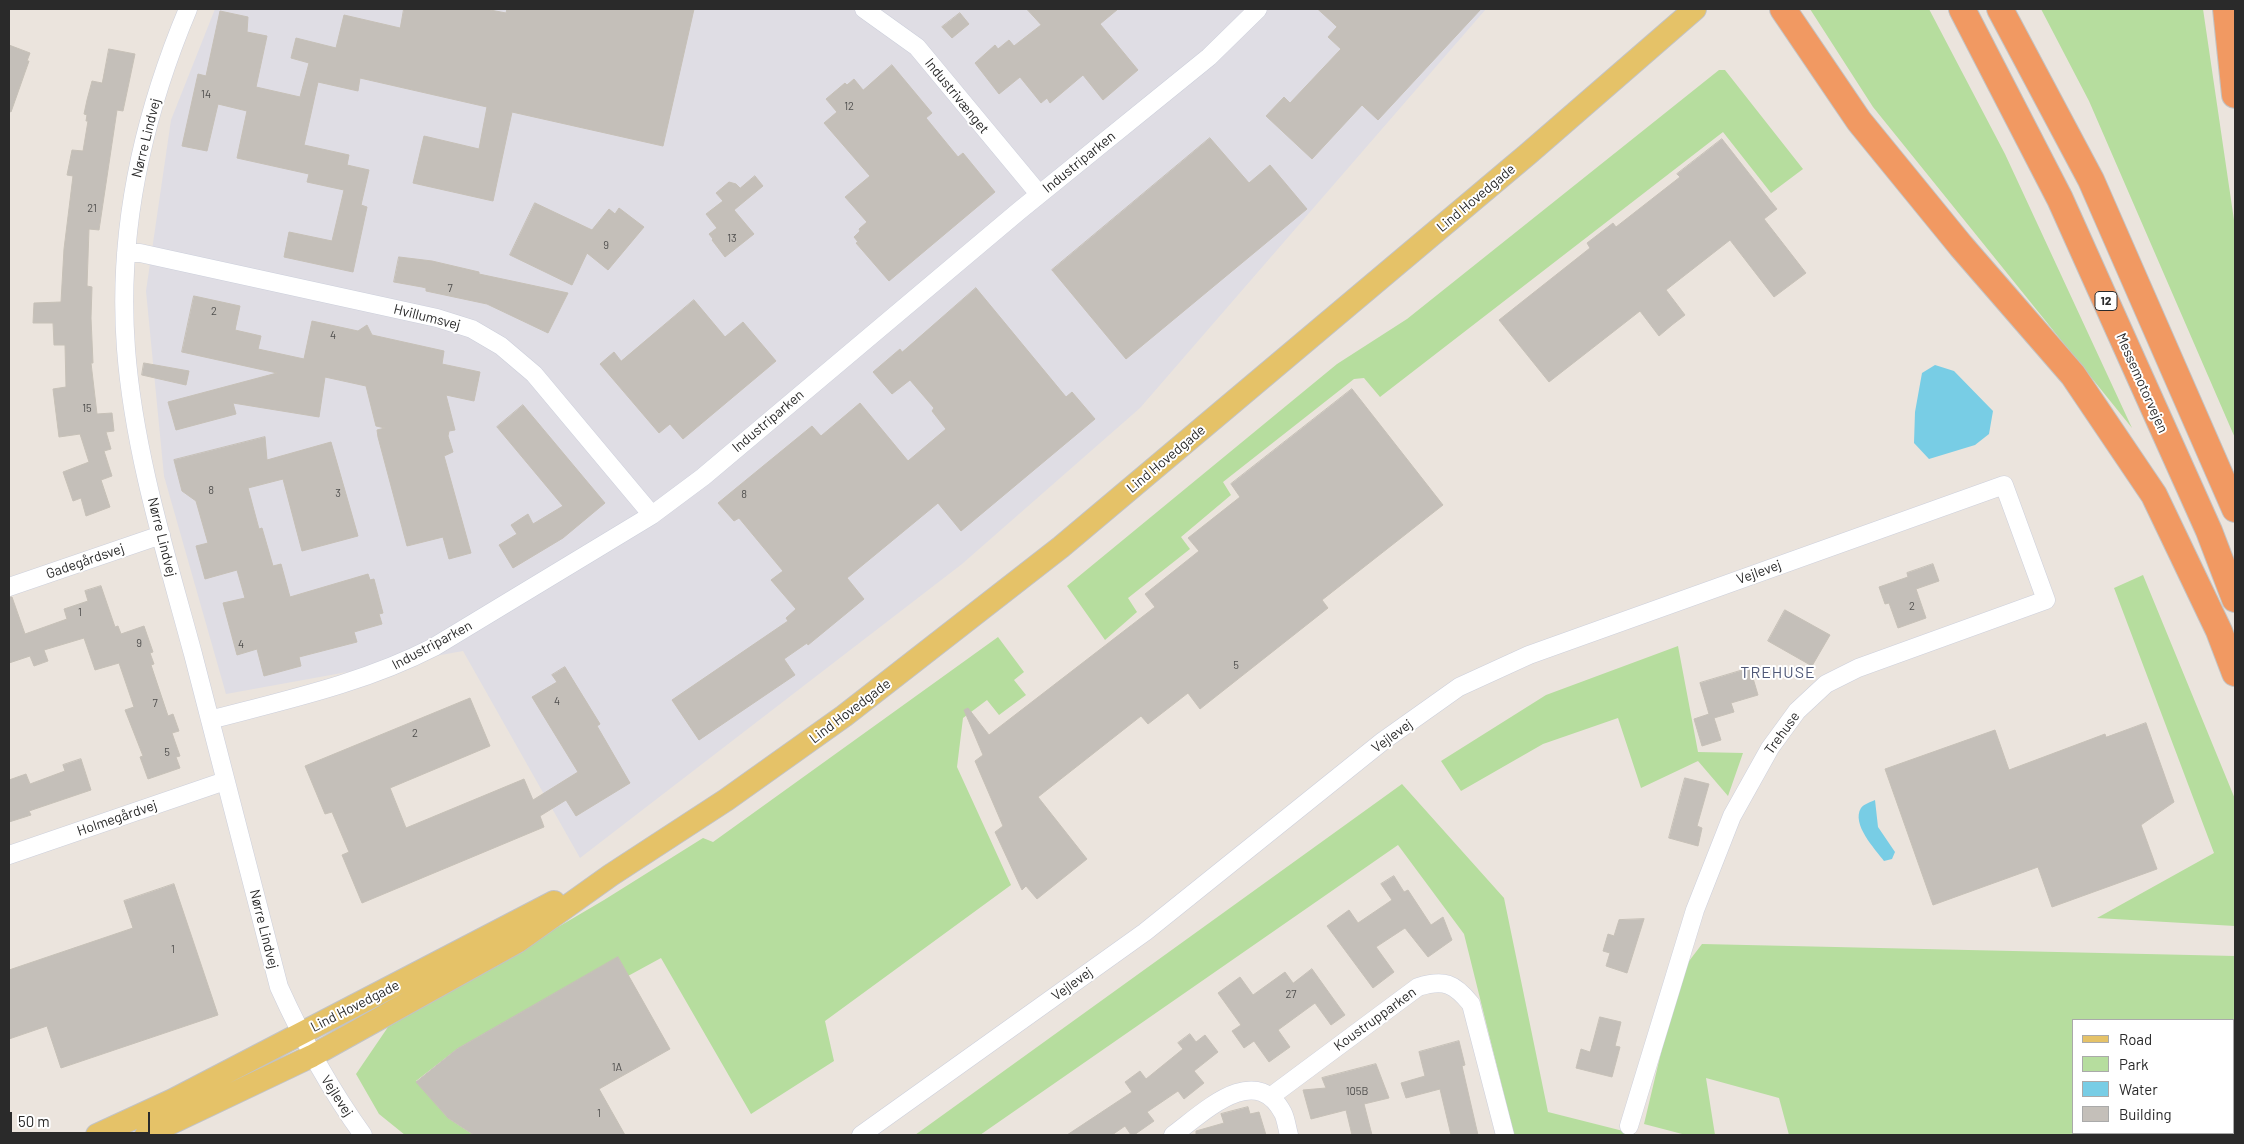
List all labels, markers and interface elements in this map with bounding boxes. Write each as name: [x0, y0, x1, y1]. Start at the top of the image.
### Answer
street label: Industrivænget: [921, 55, 993, 137]
house number: 14: [201, 87, 211, 101]
street label: Nørre Lindvej: [128, 97, 164, 179]
house number: 12: [844, 99, 854, 113]
street label: Industriparken: [1039, 128, 1119, 196]
street label: Lind Hovedgade: [1433, 160, 1519, 236]
house number: 21: [87, 201, 97, 215]
house number: 13: [727, 231, 737, 245]
house number: 9: [603, 238, 609, 252]
house number: 7: [447, 281, 453, 295]
road number: 12: [2095, 292, 2117, 310]
street label: Hvillumsvej: [392, 301, 462, 333]
house number: 2: [211, 304, 217, 318]
house number: 4: [330, 328, 336, 342]
street label: Messemotorvejen: [2112, 331, 2172, 435]
street label: Industriparken: [729, 386, 807, 456]
house number: 15: [82, 401, 92, 415]
street label: Lind Hovedgade: [1123, 421, 1209, 497]
house number: 8: [208, 483, 214, 497]
house number: 3: [335, 486, 341, 500]
house number: 8: [741, 487, 747, 501]
street label: Nørre Lindvej: [144, 496, 180, 578]
street label: Gadegårdsvej: [44, 540, 126, 582]
street label: Vejlevej: [1734, 556, 1784, 588]
house number: 2: [1909, 599, 1915, 613]
house number: 1: [78, 605, 82, 619]
street label: Industriparken: [389, 617, 475, 673]
house number: 9: [136, 636, 142, 650]
house number: 4: [238, 637, 244, 651]
house number: 5: [1233, 658, 1239, 672]
district label: TREHUSE: [1739, 663, 1817, 683]
street label: Lind Hovedgade: [806, 675, 894, 747]
house number: 4: [554, 694, 560, 708]
house number: 7: [152, 696, 158, 710]
street label: Trehuse: [1761, 708, 1803, 758]
street label: Vejlevej: [1368, 716, 1416, 756]
house number: 2: [412, 726, 418, 740]
house number: 5: [164, 745, 170, 759]
street label: Holmegårdvej: [75, 796, 159, 840]
street label: Nørre Lindvej: [246, 888, 282, 970]
house number: 1: [171, 942, 175, 956]
street label: Vejlevej: [1048, 964, 1096, 1004]
street label: Lind Hovedgade: [308, 976, 402, 1036]
street label: Koustrupparken: [1331, 984, 1419, 1054]
house number: 27: [1285, 987, 1297, 1001]
legend: [2072, 1019, 2234, 1134]
text: Road: [2119, 1030, 2152, 1048]
text: Park: [2119, 1055, 2148, 1073]
house number: 1A: [612, 1060, 622, 1074]
street label: Vejlevej: [317, 1072, 357, 1120]
text: Water: [2119, 1080, 2158, 1098]
house number: 105B: [1346, 1084, 1368, 1098]
scale bar: [12, 1102, 152, 1134]
text: Building: [2119, 1105, 2172, 1123]
house number: 1: [597, 1106, 601, 1120]
text: 50 m: [18, 1112, 50, 1130]

